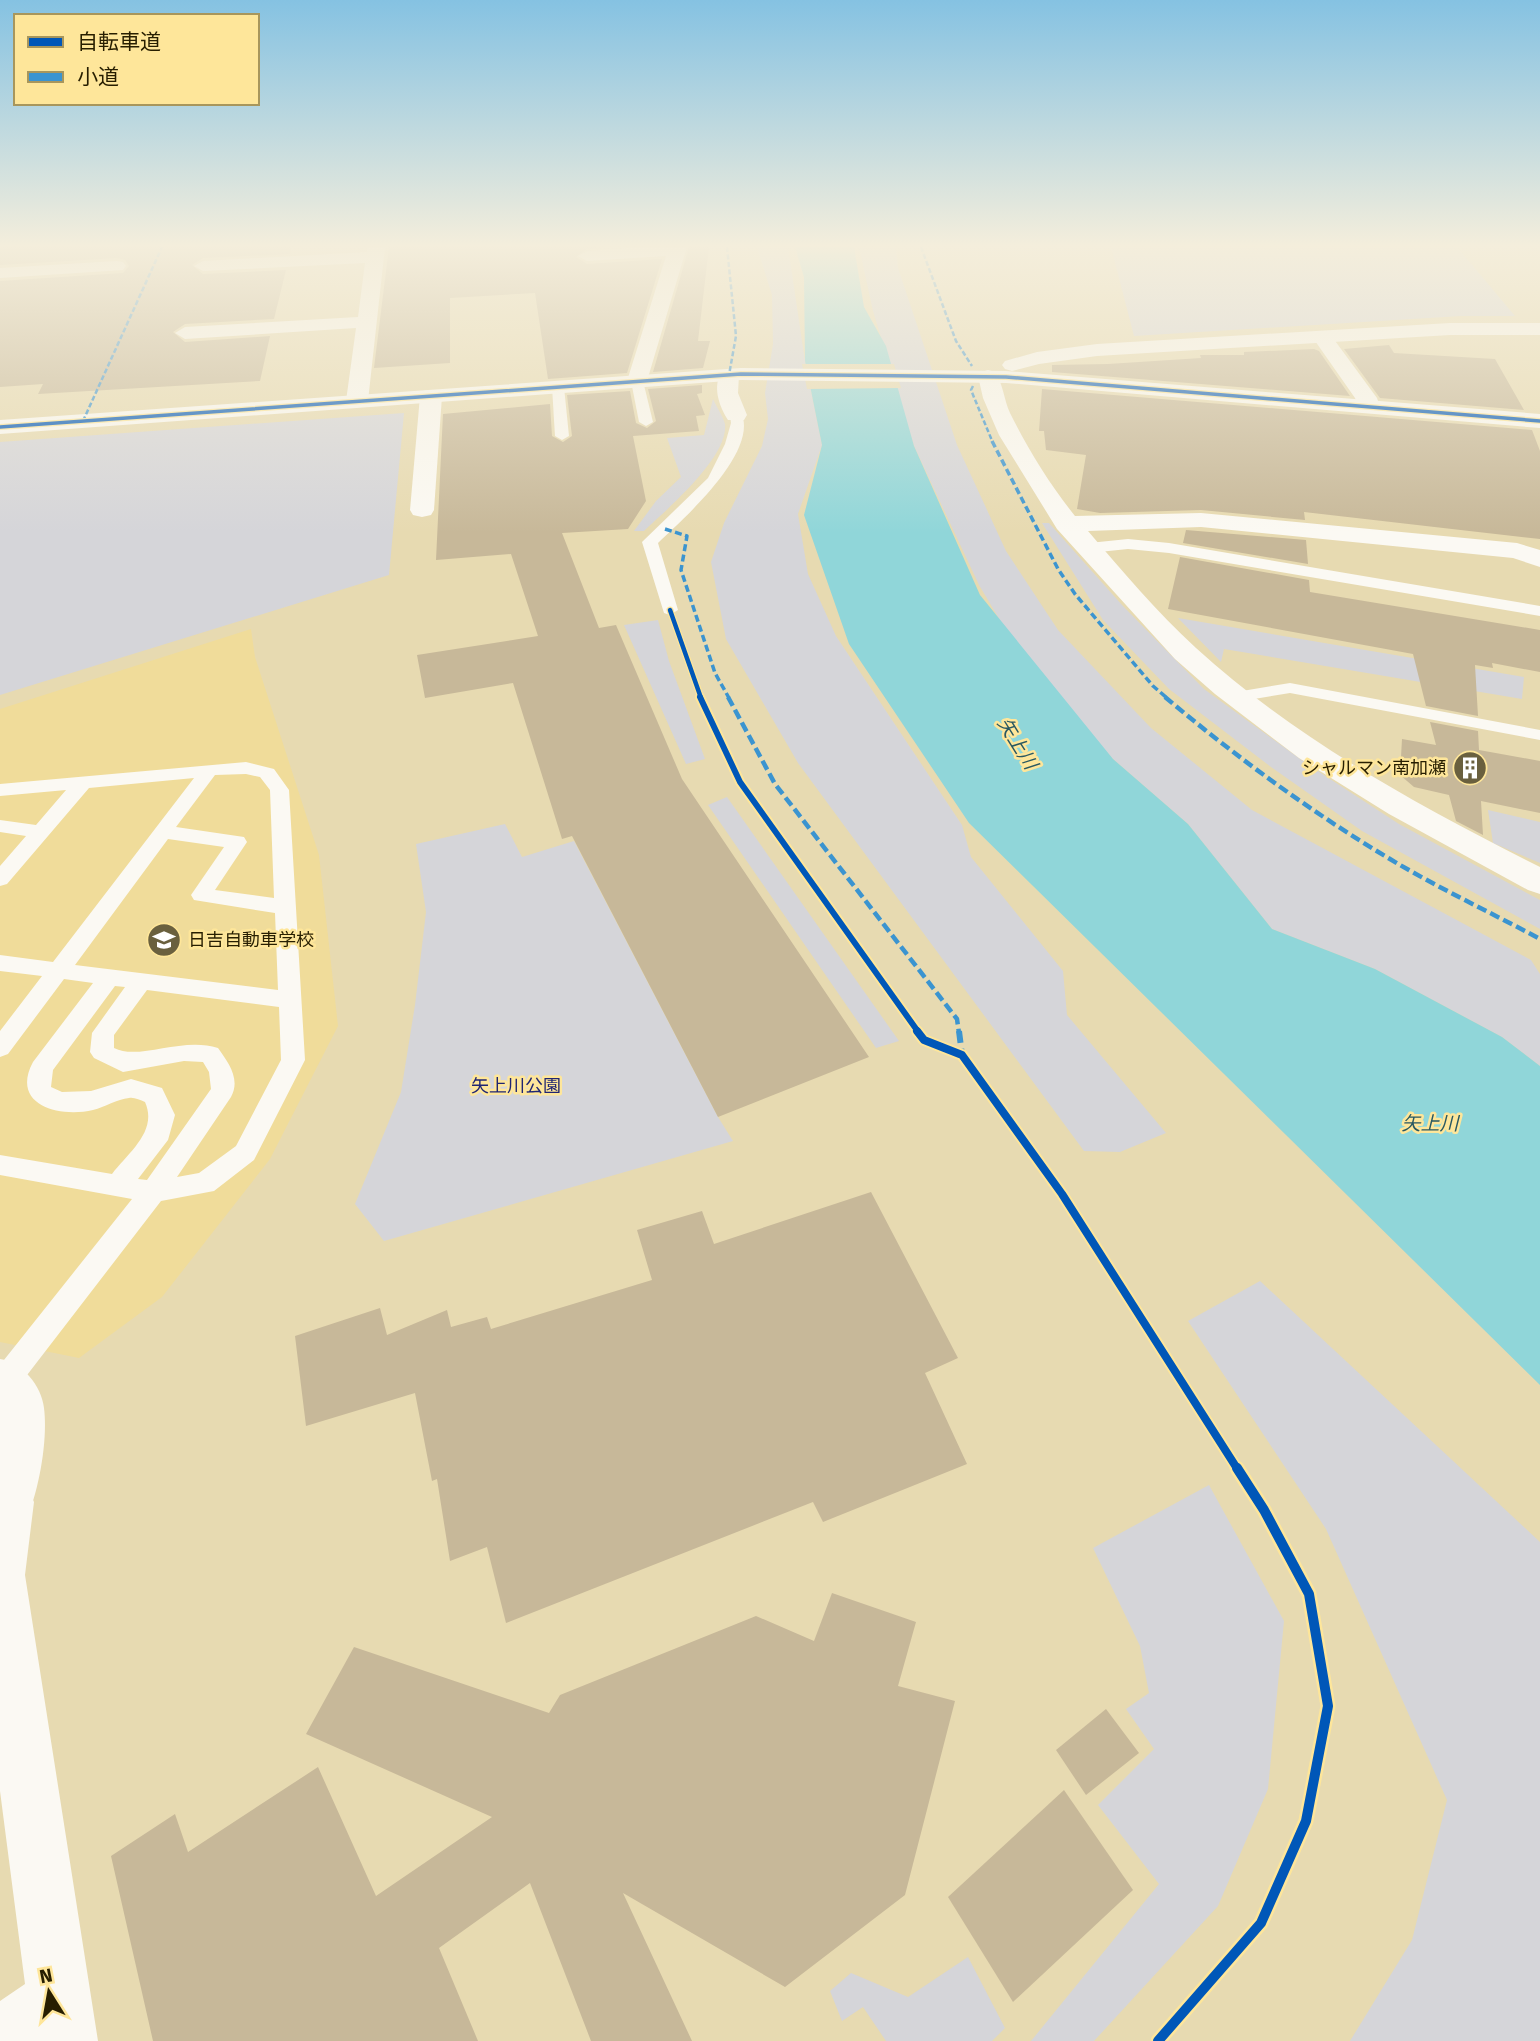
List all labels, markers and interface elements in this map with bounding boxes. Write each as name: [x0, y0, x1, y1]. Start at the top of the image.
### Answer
legend: [14, 14, 259, 105]
text: 自転車道: [77, 29, 161, 55]
text: 小道: [77, 64, 119, 90]
water label: 矢上川: [993, 713, 1043, 775]
building icon: シャルマン南加瀬: [1451, 749, 1489, 787]
place label: シャルマン南加瀬: [1302, 757, 1446, 779]
school or university icon: 日吉自動車学校: [145, 921, 183, 959]
place label: 日吉自動車学校: [188, 929, 314, 951]
park label: 矢上川公園: [471, 1075, 561, 1097]
water label: 矢上川: [1401, 1112, 1460, 1135]
north arrow: [14, 1957, 84, 2027]
text: N: [37, 1963, 54, 1988]

